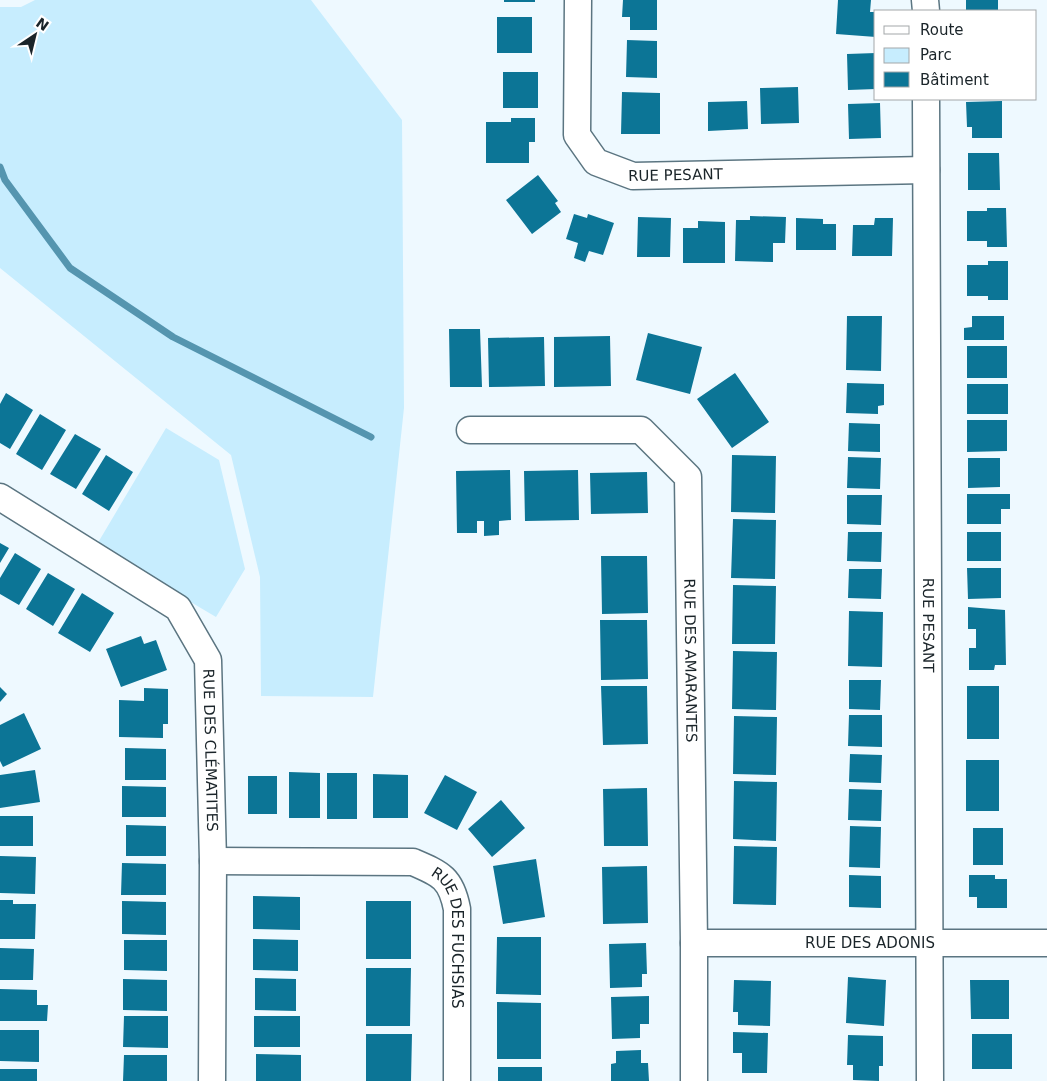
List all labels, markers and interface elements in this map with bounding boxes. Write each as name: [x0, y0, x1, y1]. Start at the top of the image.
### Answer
north arrow: [10, 10, 60, 60]
legend: [874, 10, 1037, 100]
text: N: [33, 14, 52, 34]
text: Route: [920, 21, 964, 39]
text: Parc: [920, 46, 952, 64]
text: Bâtiment: [920, 71, 989, 89]
street label: RUE PESANT: [628, 165, 724, 185]
street label: RUE DES AMARANTES: [680, 578, 700, 743]
street label: RUE PESANT: [919, 578, 937, 673]
street label: RUE DES CLÉMATITES: [199, 668, 221, 832]
street label: RUE DES FUCHSIAS: [428, 863, 466, 1008]
street label: RUE DES ADONIS: [805, 934, 935, 952]

